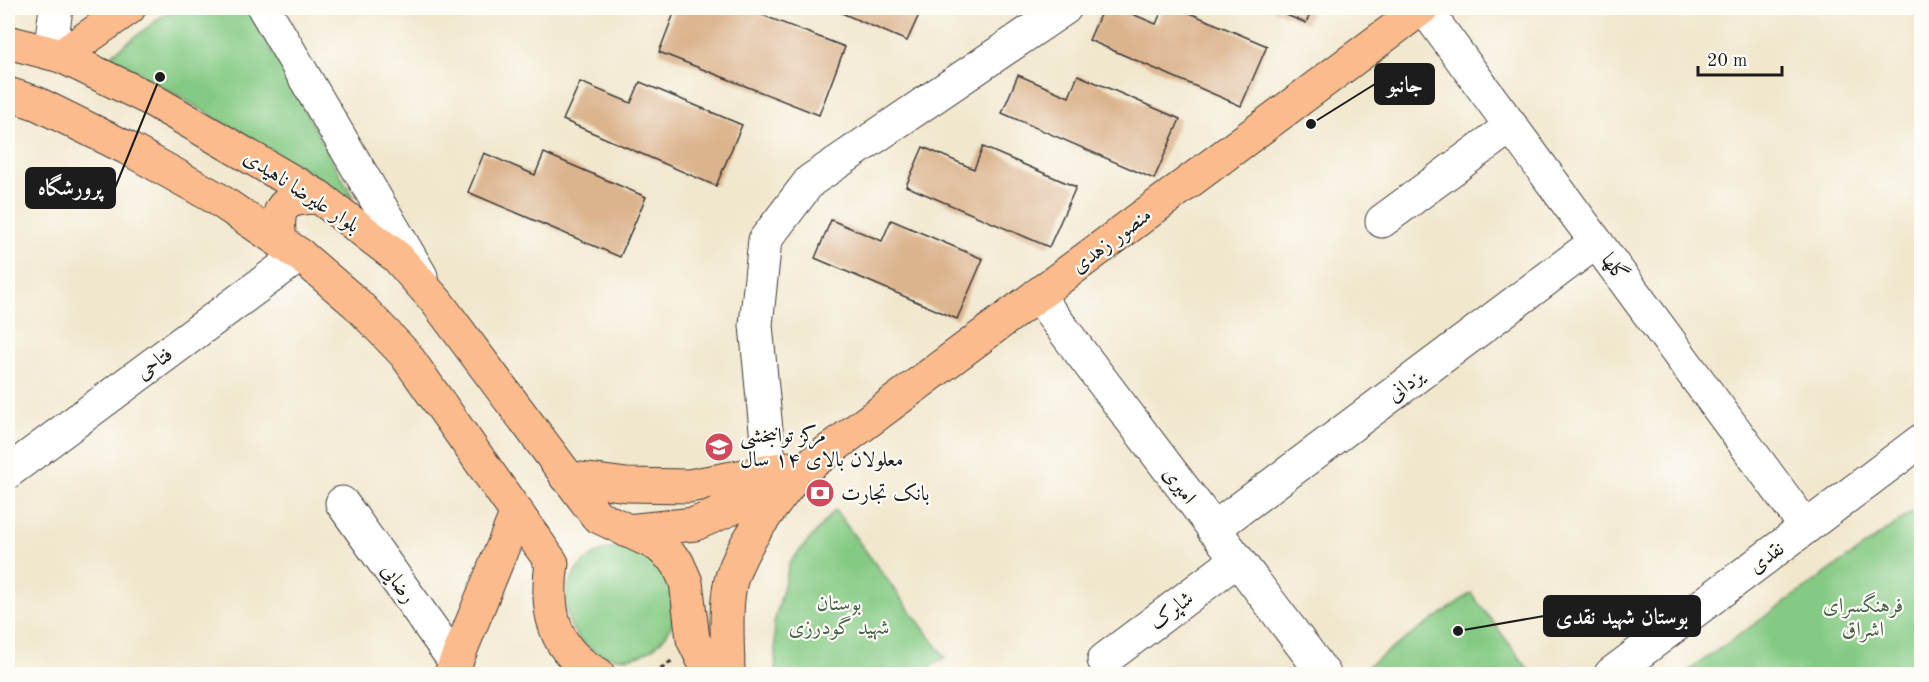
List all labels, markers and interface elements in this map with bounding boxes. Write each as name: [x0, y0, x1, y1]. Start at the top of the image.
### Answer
scale bar: [1698, 39, 1782, 77]
text: 20 m: [1707, 52, 1747, 70]
callout: جانبو: [1375, 64, 1434, 104]
text: جانبو: [1385, 74, 1423, 98]
street label: بلوار علیرضا ناهیدی: [239, 147, 363, 238]
callout: پرورشگاه: [26, 168, 115, 208]
text: پرورشگاه: [38, 173, 104, 202]
street label: منصور زهدی: [1068, 205, 1156, 279]
street label: گلها: [1597, 247, 1634, 286]
street label: فتاحی: [133, 344, 177, 384]
street label: یزدانی: [1384, 365, 1430, 406]
place label: مرکز توانبخشی معلولان بالای ۱۴ سال: [740, 424, 903, 472]
school or university icon: مرکز توانبخشی معلولان بالای ۱۴ سال: [703, 431, 735, 463]
street label: امیری: [1158, 463, 1199, 508]
bank icon: بانک تجارت: [804, 477, 836, 509]
place label: بانک تجارت: [841, 482, 930, 506]
street label: نقدی: [1745, 538, 1788, 578]
street label: رضایی: [375, 560, 419, 609]
street label: شاپرک: [1145, 587, 1198, 635]
park label: فرهنگسرای اشراق: [1823, 592, 1903, 643]
park label: بوستان شهید گودرزی: [788, 594, 890, 641]
callout: بوستان شهید نقدی: [1544, 596, 1700, 636]
text: بوستان شهید نقدی: [1556, 606, 1688, 631]

